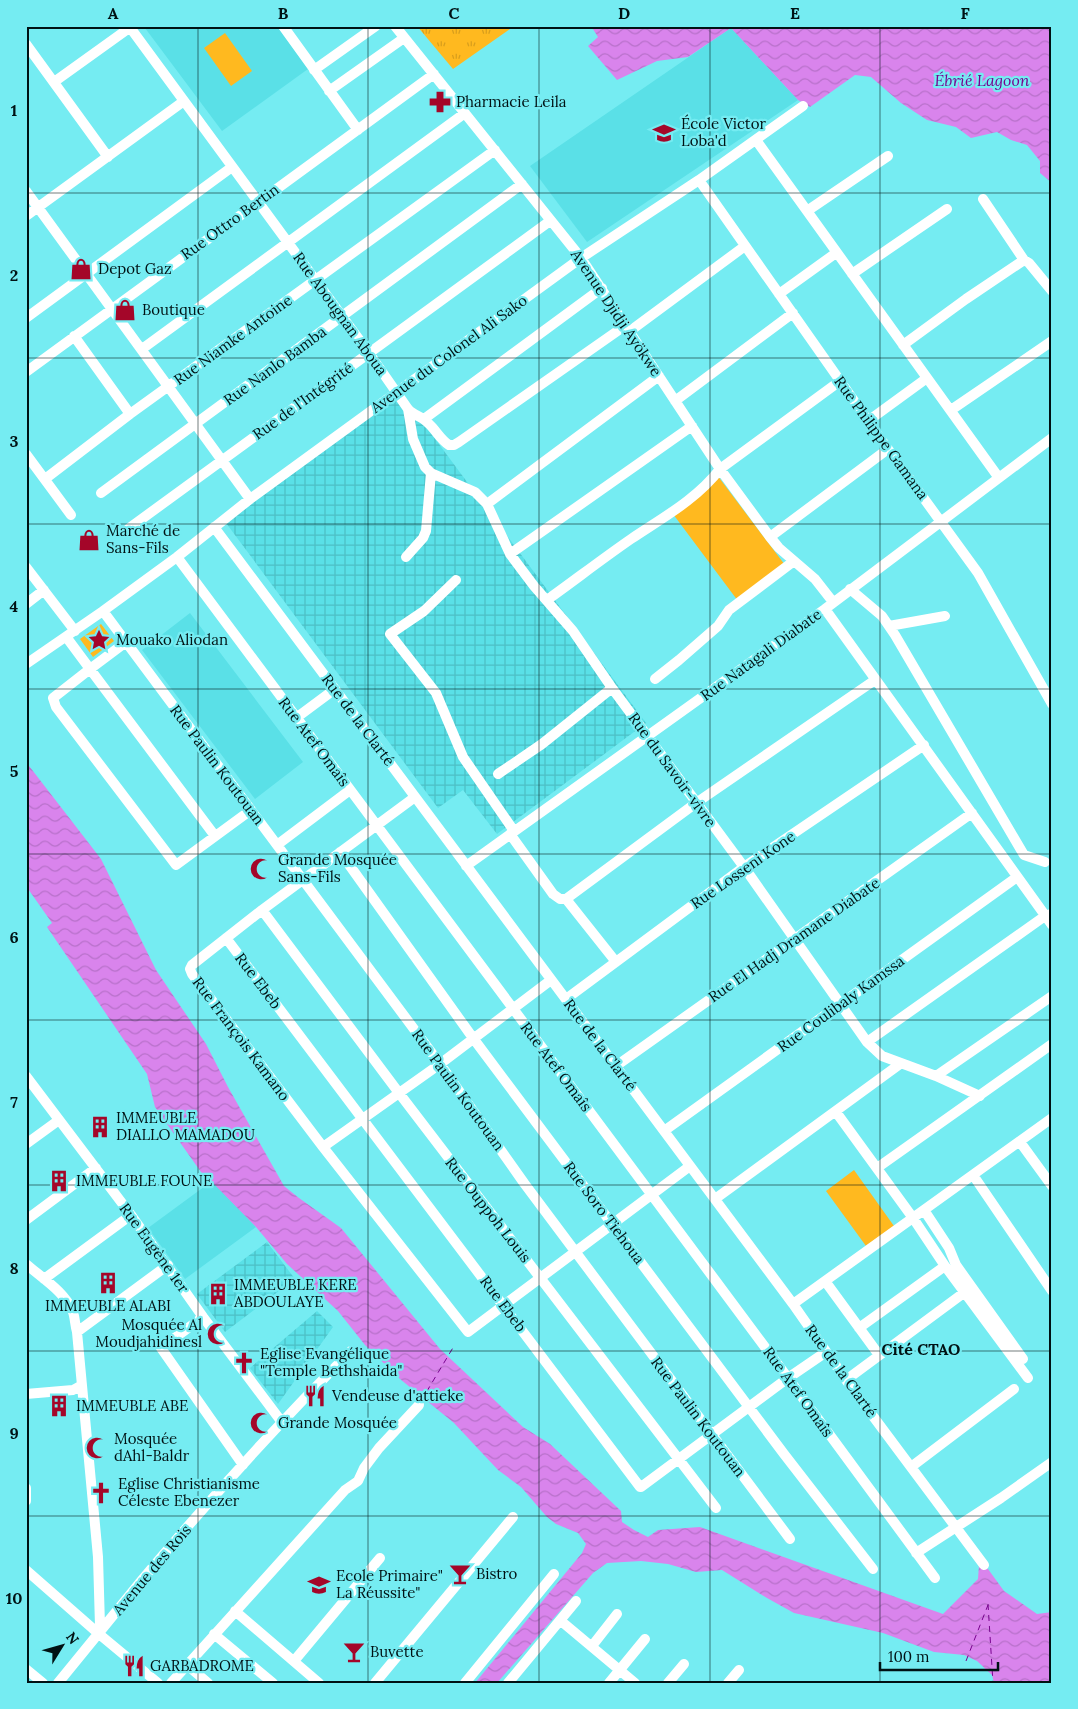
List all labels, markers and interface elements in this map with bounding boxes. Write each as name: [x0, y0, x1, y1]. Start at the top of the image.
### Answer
text: A: [108, 3, 119, 23]
text: B: [278, 3, 289, 23]
text: C: [448, 3, 460, 23]
text: D: [618, 3, 630, 23]
text: E: [790, 3, 800, 23]
text: F: [960, 3, 970, 23]
water label: Ébrié Lagoon: [934, 70, 1030, 90]
pharmacy icon: Pharmacie Leila: [427, 89, 453, 115]
place label: Pharmacie Leila: [456, 92, 567, 111]
text: 1: [11, 100, 17, 120]
place label: École Victor Loba'd: [681, 114, 766, 150]
school or university icon: École Victor Loba'd: [651, 120, 677, 146]
street label: Rue Ottro Bertin: [177, 180, 282, 263]
street label: Avenue Djidji Ayökwe: [566, 245, 666, 380]
street label: Rue Abougnan Aboua: [289, 248, 392, 379]
shop icon: Depot Gaz: [68, 256, 94, 282]
place label: Depot Gaz: [98, 259, 172, 278]
text: 2: [10, 265, 18, 285]
street label: Rue Niamke Antoine: [170, 290, 296, 389]
street label: Avenue du Colonel Ali Sako: [366, 290, 531, 417]
shop icon: Boutique: [112, 297, 138, 323]
place label: Boutique: [142, 300, 205, 319]
street label: Rue Nanlo Bamba: [220, 322, 330, 409]
street label: Rue de l'Intégrité: [249, 358, 357, 443]
street label: Rue Philippe Gamana: [830, 372, 933, 503]
text: 3: [10, 431, 19, 451]
place label: Marché de Sans-Fils: [106, 521, 180, 557]
shop icon: Marché de Sans-Fils: [76, 527, 102, 553]
text: 4: [10, 596, 19, 616]
street label: Rue Natagali Diabate: [697, 604, 825, 705]
place icon: Mouako Aliodan: [86, 627, 112, 653]
place label: Mouako Aliodan: [116, 630, 228, 649]
street label: Rue de la Clarté: [318, 670, 399, 769]
street label: Rue Atef Omaîs: [275, 693, 354, 790]
street label: Rue Paulin Koutouan: [166, 701, 269, 829]
street label: Rue du Savoir-vivre: [624, 709, 720, 831]
text: 5: [10, 761, 19, 781]
street label: Rue Losseni Kone: [687, 826, 799, 913]
place label: Grande Mosquée Sans-Fils: [278, 850, 397, 886]
mosque icon: Grande Mosquée Sans-Fils: [248, 856, 274, 882]
street label: Rue El Hadj Dramane Diabate: [704, 873, 883, 1006]
text: 6: [9, 927, 19, 947]
street label: Rue Ebeb: [231, 949, 286, 1013]
street label: Rue Coulibaly Kamssa: [774, 951, 908, 1056]
street label: Rue François Kamano: [189, 973, 294, 1105]
street label: Rue de la Clarté: [560, 995, 641, 1094]
street label: Rue Atef Omaîs: [517, 1018, 596, 1115]
street label: Rue Paulin Koutouan: [408, 1025, 509, 1154]
text: 7: [10, 1092, 18, 1112]
place label: IMMEUBLE DIALLO MAMADOU: [116, 1108, 255, 1144]
building icon: IMMEUBLE DIALLO MAMADOU: [87, 1114, 113, 1140]
street label: Rue Ouppoh Louis: [441, 1153, 535, 1266]
street label: Rue Soro Tiehoua: [560, 1158, 649, 1268]
building icon: IMMEUBLE FOUNE: [46, 1168, 72, 1194]
place label: IMMEUBLE FOUNE: [76, 1171, 212, 1190]
street label: Rue Eugène 1er: [116, 1199, 194, 1297]
text: 8: [9, 1258, 19, 1278]
building icon: IMMEUBLE ALABI: [95, 1270, 121, 1296]
street label: Rue Ebeb: [476, 1272, 531, 1336]
place label: IMMEUBLE KERE ABDOULAYE: [233, 1275, 357, 1311]
building icon: IMMEUBLE KERE ABDOULAYE: [205, 1281, 231, 1307]
place label: IMMEUBLE ALABI: [45, 1296, 171, 1315]
place label: Mosquée Al Moudjahidinesl: [95, 1315, 202, 1351]
mosque icon: Mosquée Al Moudjahidinesl: [205, 1321, 231, 1347]
street label: Rue de la Clarté: [801, 1321, 881, 1421]
district label: Cité CTAO: [882, 1339, 960, 1359]
street label: Rue Atef Omaîs: [759, 1343, 838, 1441]
place label: Eglise Evangélique "Temple Bethshaida": [260, 1344, 402, 1380]
church icon: Eglise Evangélique "Temple Bethshaida": [231, 1350, 257, 1376]
street label: Rue Paulin Koutouan: [647, 1353, 750, 1481]
restaurant icon: Vendeuse d'attieke: [302, 1383, 328, 1409]
place label: Vendeuse d'attieke: [331, 1386, 463, 1405]
building icon: IMMEUBLE ABE: [46, 1393, 72, 1419]
place label: IMMEUBLE ABE: [76, 1396, 188, 1415]
mosque icon: Grande Mosquée: [248, 1410, 274, 1436]
place label: Grande Mosquée: [278, 1413, 397, 1432]
text: 9: [9, 1423, 19, 1443]
place label: Mosquée dAhl-Baldr: [114, 1429, 190, 1465]
mosque icon: Mosquée dAhl-Baldr: [84, 1435, 110, 1461]
place label: Eglise Christianisme Céleste Ebenezer: [118, 1474, 260, 1510]
church icon: Eglise Christianisme Céleste Ebenezer: [88, 1480, 114, 1506]
street label: Avenue des Rois: [108, 1521, 195, 1619]
bar icon: Bistro: [447, 1561, 473, 1587]
place label: Bistro: [476, 1564, 518, 1583]
place label: Ecole Primaire" La Réussite": [336, 1566, 443, 1602]
school or university icon: Ecole Primaire" La Réussite": [306, 1572, 332, 1598]
text: 10: [6, 1588, 22, 1608]
north arrow: [38, 1622, 88, 1672]
text: N: [62, 1628, 83, 1648]
bar icon: Buvette: [341, 1639, 367, 1665]
scale bar: [880, 1639, 998, 1671]
place label: Buvette: [370, 1642, 424, 1661]
text: 100 m: [888, 1647, 929, 1666]
restaurant icon: GARBADROME: [121, 1653, 147, 1679]
place label: GARBADROME: [150, 1656, 254, 1675]

